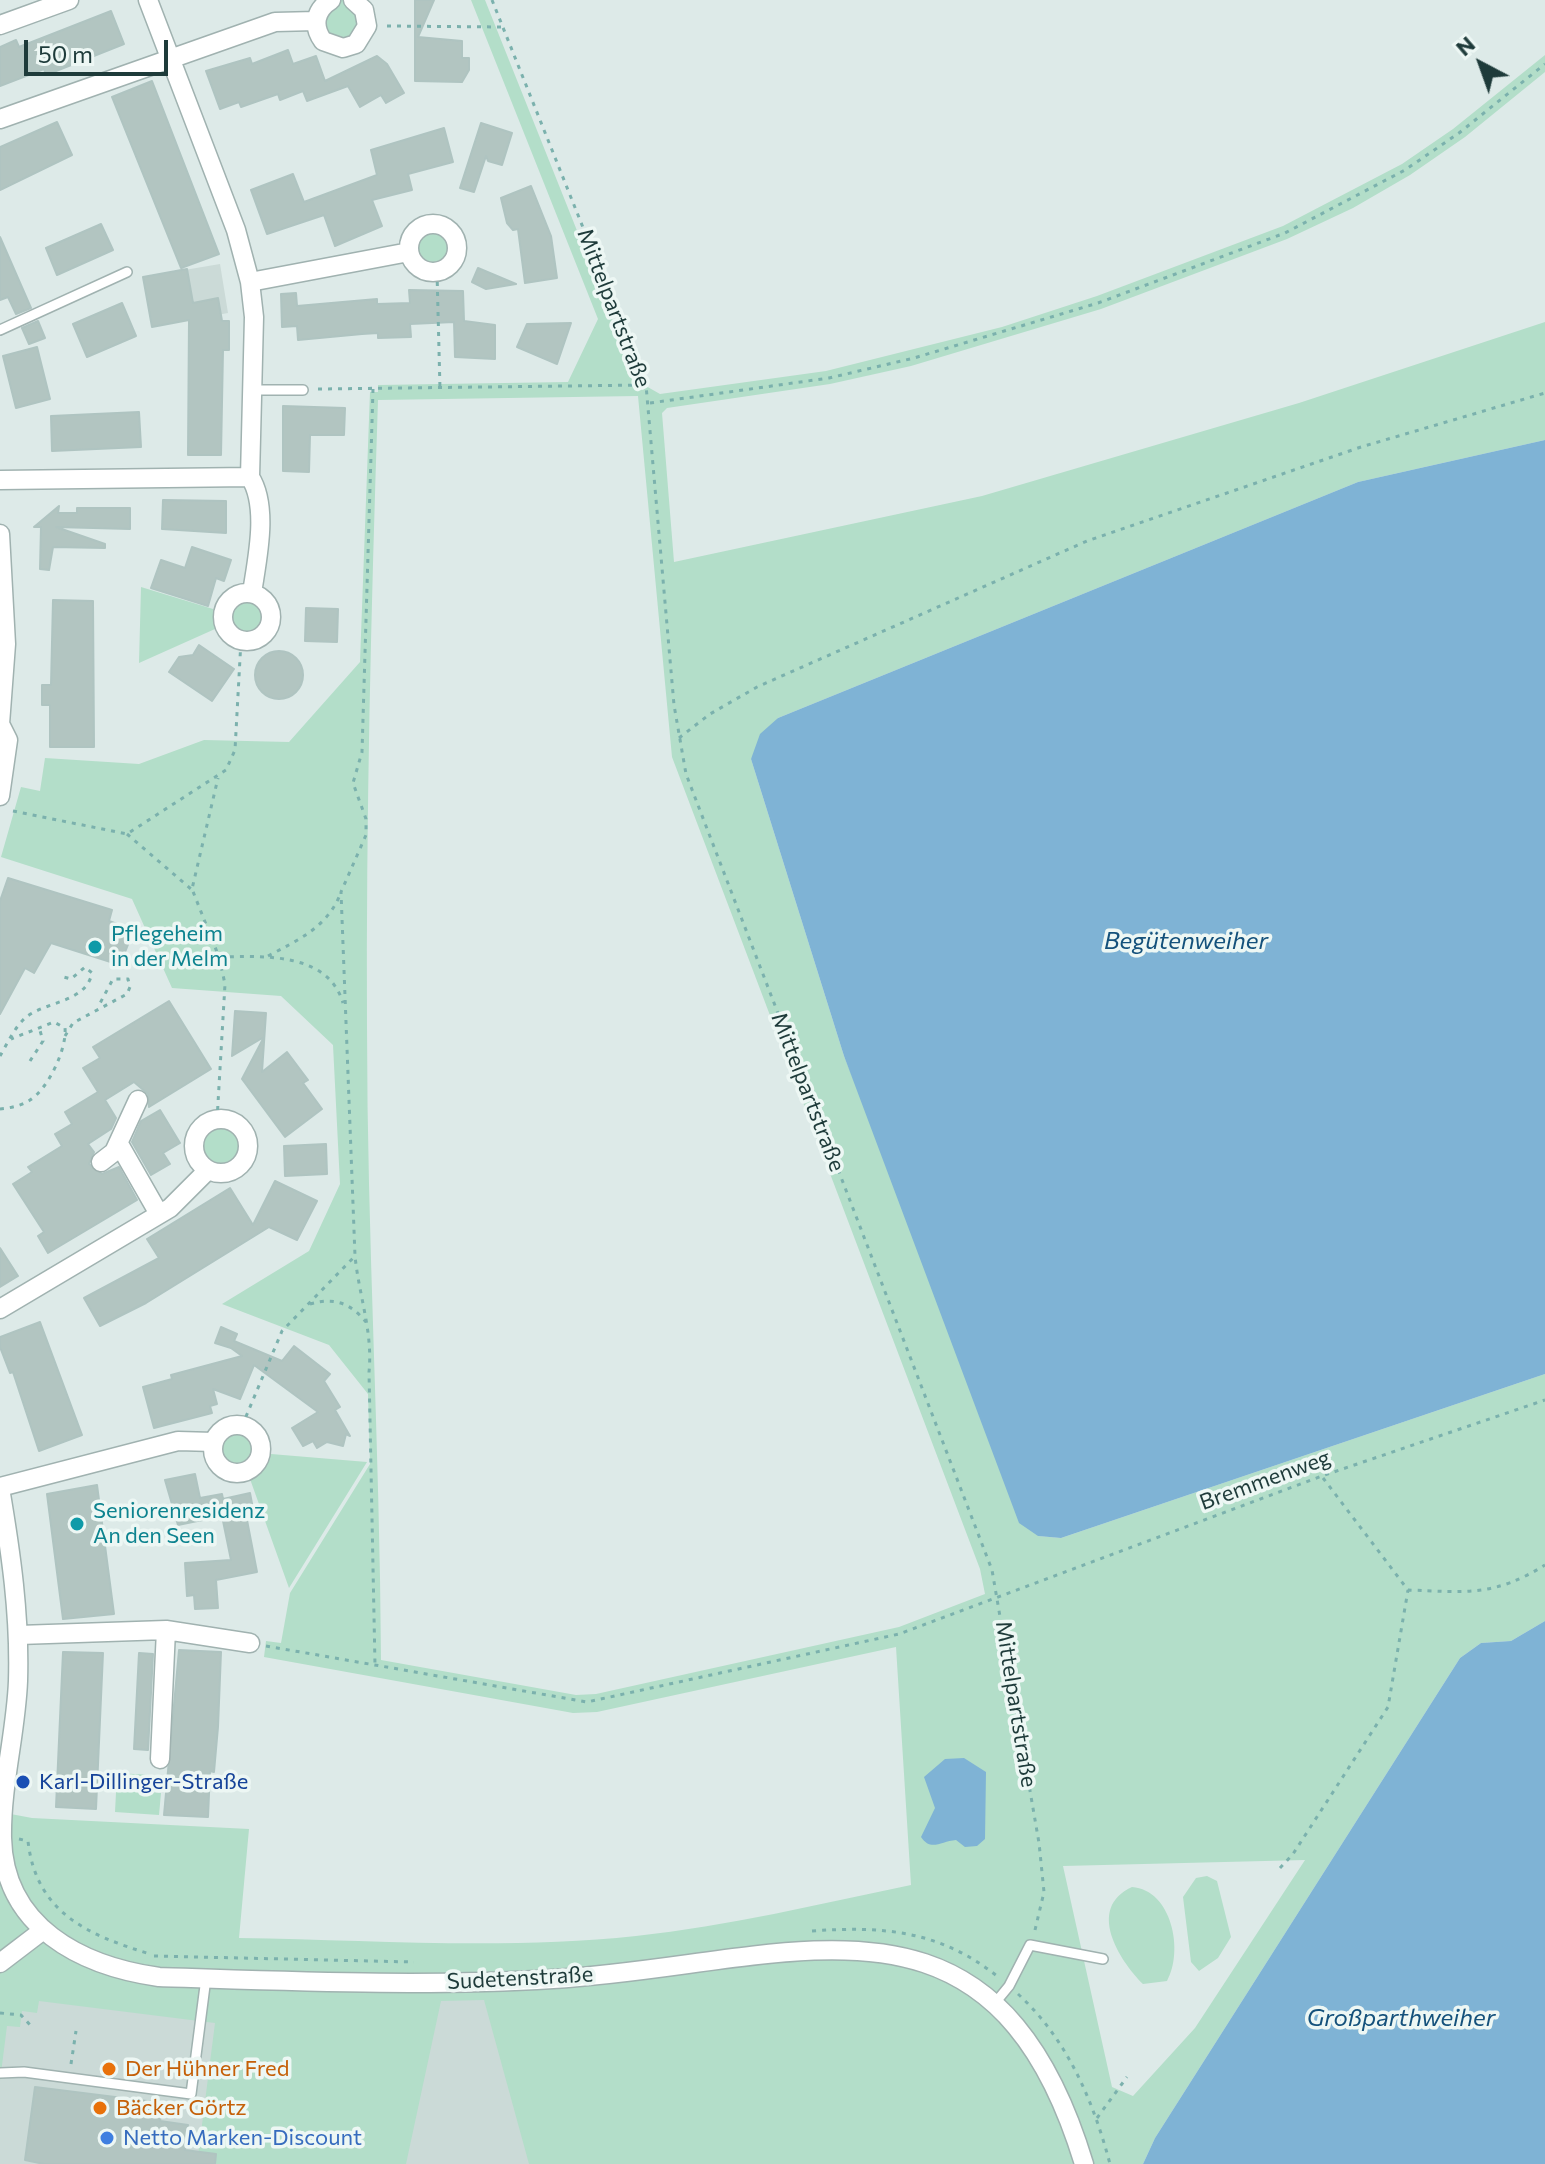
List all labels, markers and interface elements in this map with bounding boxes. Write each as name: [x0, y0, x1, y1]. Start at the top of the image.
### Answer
scale bar: [28, 24, 172, 74]
north arrow: [1441, 24, 1521, 104]
text: N: [1450, 30, 1480, 61]
text: 50 m: [38, 39, 93, 68]
street label: Mittelpartstraße: [572, 225, 656, 391]
place label: Pflegeheim in der Melm: [111, 921, 228, 972]
water label: Begütenweiher: [1104, 927, 1268, 955]
marker: Pflegeheim in der Melm: [86, 938, 104, 956]
street label: Mittelpartstraße: [766, 1009, 850, 1175]
street label: Bremmenweg: [1196, 1444, 1334, 1516]
place label: Seniorenresidenz An den Seen: [93, 1498, 265, 1550]
marker: Seniorenresidenz An den Seen: [68, 1515, 86, 1533]
street label: Mittelpartstraße: [990, 1619, 1042, 1789]
place label: Karl-Dillinger-Straße: [39, 1769, 248, 1795]
marker: Karl-Dillinger-Straße: [14, 1773, 32, 1791]
street label: Sudetenstraße: [446, 1961, 594, 1995]
water label: Großparthweiher: [1307, 2004, 1495, 2032]
place label: Der Hühner Fred: [125, 2056, 289, 2082]
marker: Der Hühner Fred: [100, 2060, 118, 2078]
place label: Bäcker Görtz: [116, 2095, 247, 2121]
marker: Bäcker Görtz: [91, 2099, 109, 2117]
place label: Netto Marken-Discount: [123, 2125, 362, 2151]
marker: Netto Marken-Discount: [98, 2129, 116, 2147]

